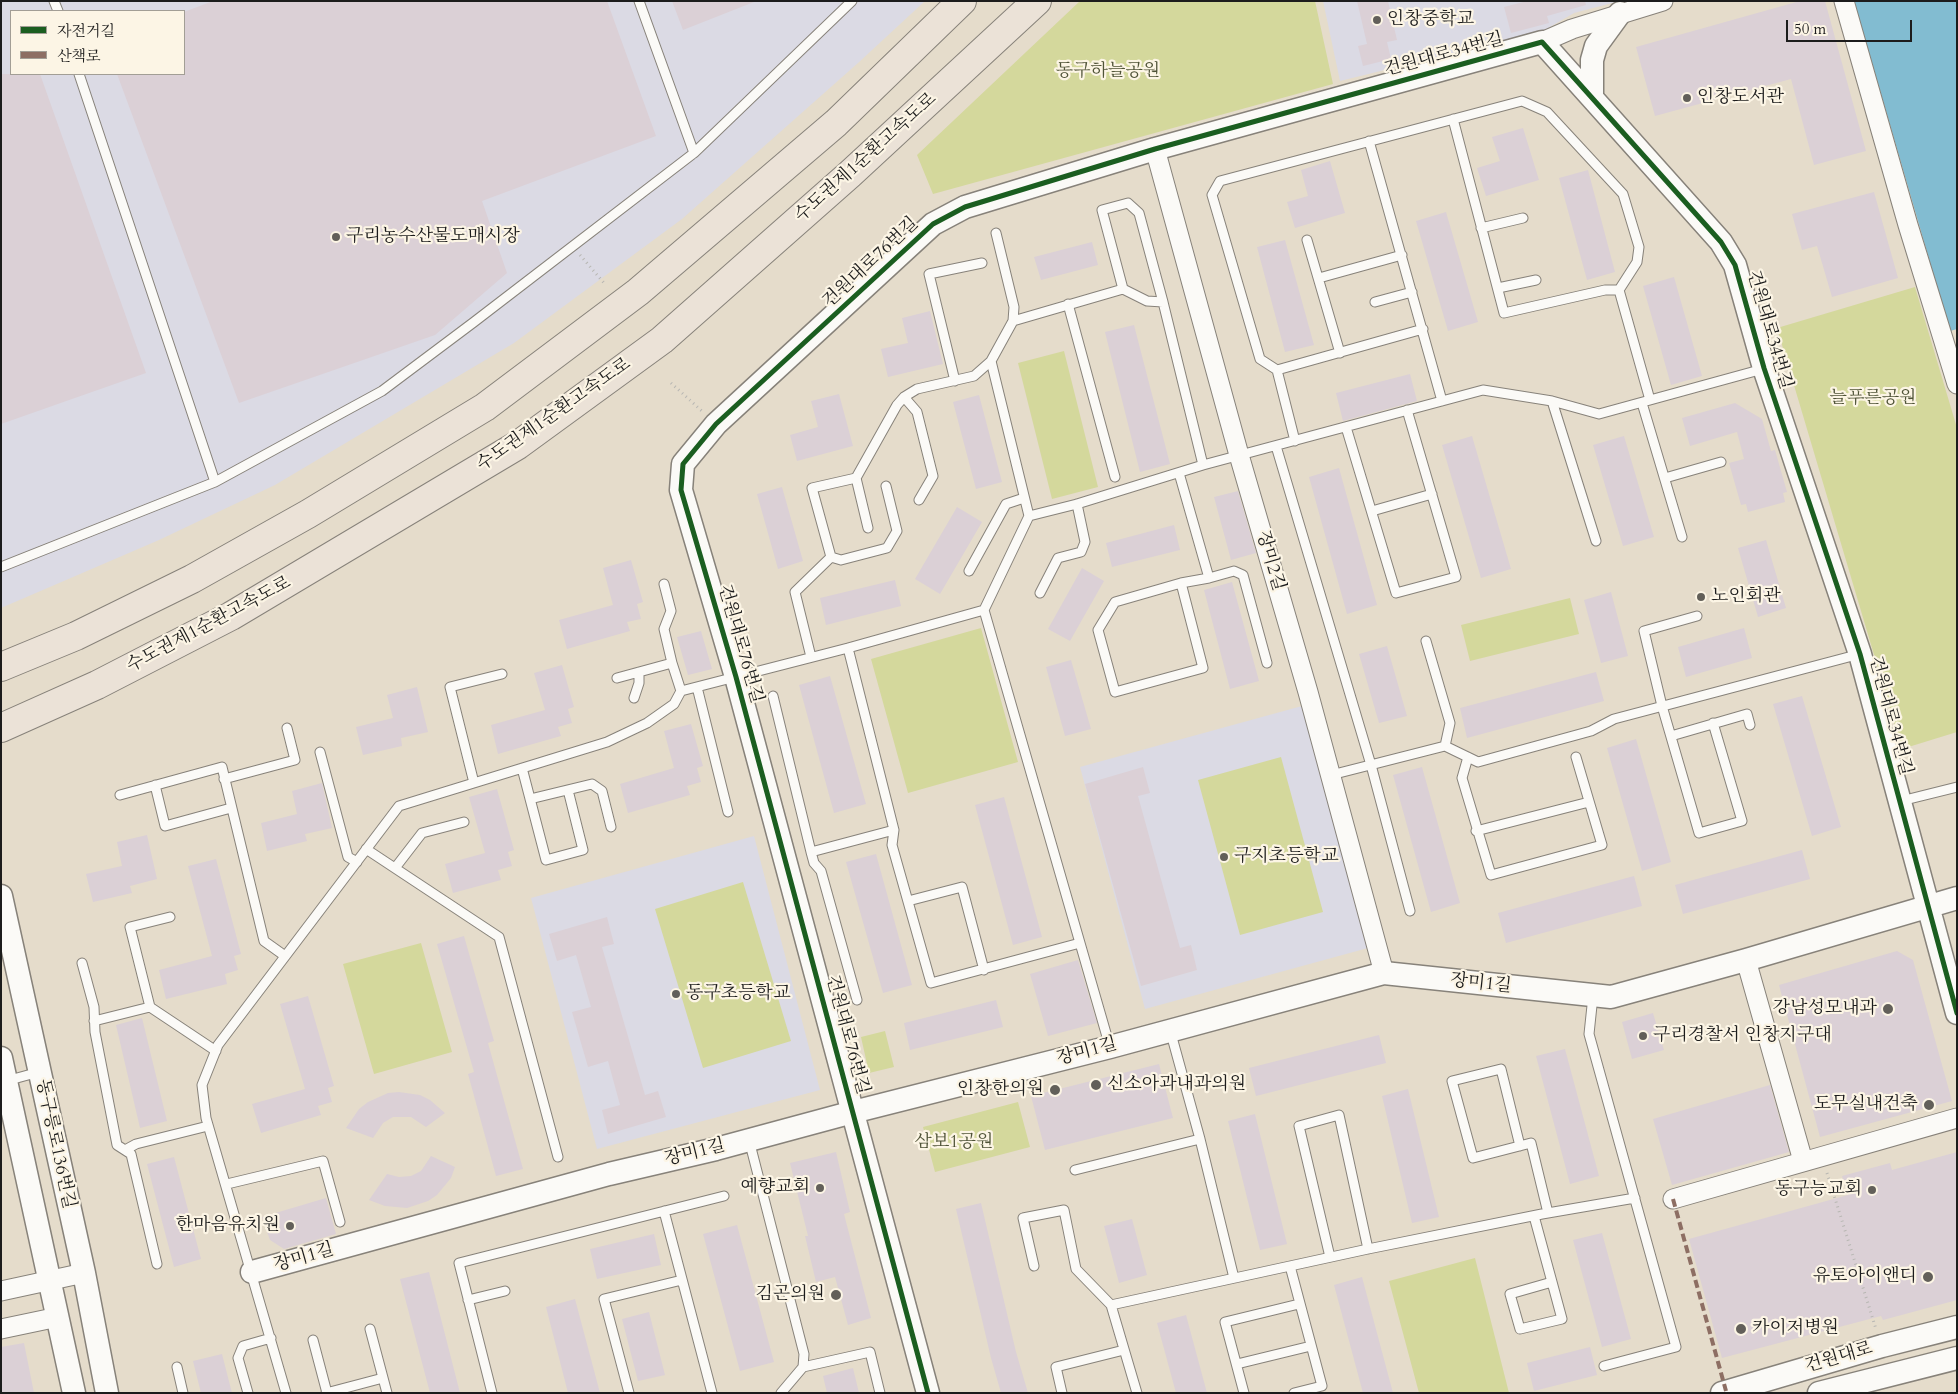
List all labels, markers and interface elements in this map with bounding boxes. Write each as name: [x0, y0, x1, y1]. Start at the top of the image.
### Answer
place label: 인창중학교: [1387, 9, 1474, 31]
legend: [10, 10, 185, 75]
scale bar: [1788, 10, 1914, 42]
marker: 인창중학교: [1371, 14, 1383, 26]
text: 50 m: [1794, 19, 1826, 39]
text: 자전거길: [57, 21, 115, 41]
street label: 건원대로34번길: [1382, 29, 1506, 81]
text: 산책로: [57, 46, 100, 66]
park label: 동구하늘공원: [1056, 61, 1160, 83]
place label: 인창도서관: [1697, 87, 1784, 109]
street label: 수도권제1순환고속도로: [791, 89, 941, 227]
marker: 인창도서관: [1681, 92, 1693, 104]
street label: 건원대로76번길: [819, 213, 923, 313]
place label: 구리농수산물도매시장: [346, 226, 520, 248]
marker: 구리농수산물도매시장: [330, 231, 342, 243]
street label: 건원대로34번길: [1742, 268, 1796, 392]
street label: 수도권제1순환고속도로: [473, 354, 635, 476]
park label: 늘푸른공원: [1830, 388, 1916, 410]
street label: 장미2길: [1251, 529, 1289, 593]
street label: 수도권제1순환고속도로: [123, 572, 295, 678]
street label: 건원대로76번길: [713, 582, 767, 706]
place label: 노인회관: [1711, 586, 1781, 608]
marker: 노인회관: [1695, 591, 1707, 603]
street label: 건원대로34번길: [1864, 654, 1916, 778]
place label: 구지초등학교: [1234, 846, 1338, 868]
marker: 구지초등학교: [1218, 851, 1230, 863]
street label: 장미1길: [1449, 970, 1513, 998]
street label: 건원대로76번길: [821, 973, 873, 1097]
place label: 동구초등학교: [686, 983, 790, 1005]
marker: 동구초등학교: [670, 988, 682, 1000]
place label: 강남성모내과: [1773, 998, 1877, 1020]
marker: 강남성모내과: [1881, 1002, 1895, 1016]
place label: 구리경찰서 인창지구대: [1653, 1025, 1832, 1047]
marker: 구리경찰서 인창지구대: [1637, 1030, 1649, 1042]
street label: 장미1길: [1055, 1034, 1119, 1070]
place label: 신소아과내과의원: [1107, 1074, 1246, 1096]
street label: 동구릉로136번길: [31, 1077, 79, 1211]
marker: 신소아과내과의원: [1089, 1078, 1103, 1092]
place label: 인창한의원: [957, 1079, 1044, 1101]
marker: 인창한의원: [1048, 1083, 1062, 1097]
place label: 도무실내건축: [1814, 1094, 1918, 1116]
marker: 도무실내건축: [1922, 1098, 1936, 1112]
park label: 삼보1공원: [915, 1132, 993, 1154]
street label: 장미1길: [663, 1135, 727, 1171]
place label: 예향교회: [740, 1177, 810, 1199]
place label: 동구능교회: [1775, 1179, 1862, 1201]
marker: 예향교회: [814, 1182, 826, 1194]
marker: 동구능교회: [1866, 1184, 1878, 1196]
place label: 한마음유치원: [176, 1215, 280, 1237]
marker: 한마음유치원: [284, 1220, 296, 1232]
street label: 장미1길: [272, 1239, 336, 1277]
place label: 유토아이앤디: [1813, 1266, 1917, 1288]
marker: 유토아이앤디: [1921, 1270, 1935, 1284]
place label: 김곤의원: [755, 1284, 825, 1306]
marker: 김곤의원: [829, 1288, 843, 1302]
place label: 카이저병원: [1752, 1318, 1839, 1340]
marker: 카이저병원: [1734, 1322, 1748, 1336]
street label: 건원대로: [1803, 1338, 1875, 1378]

